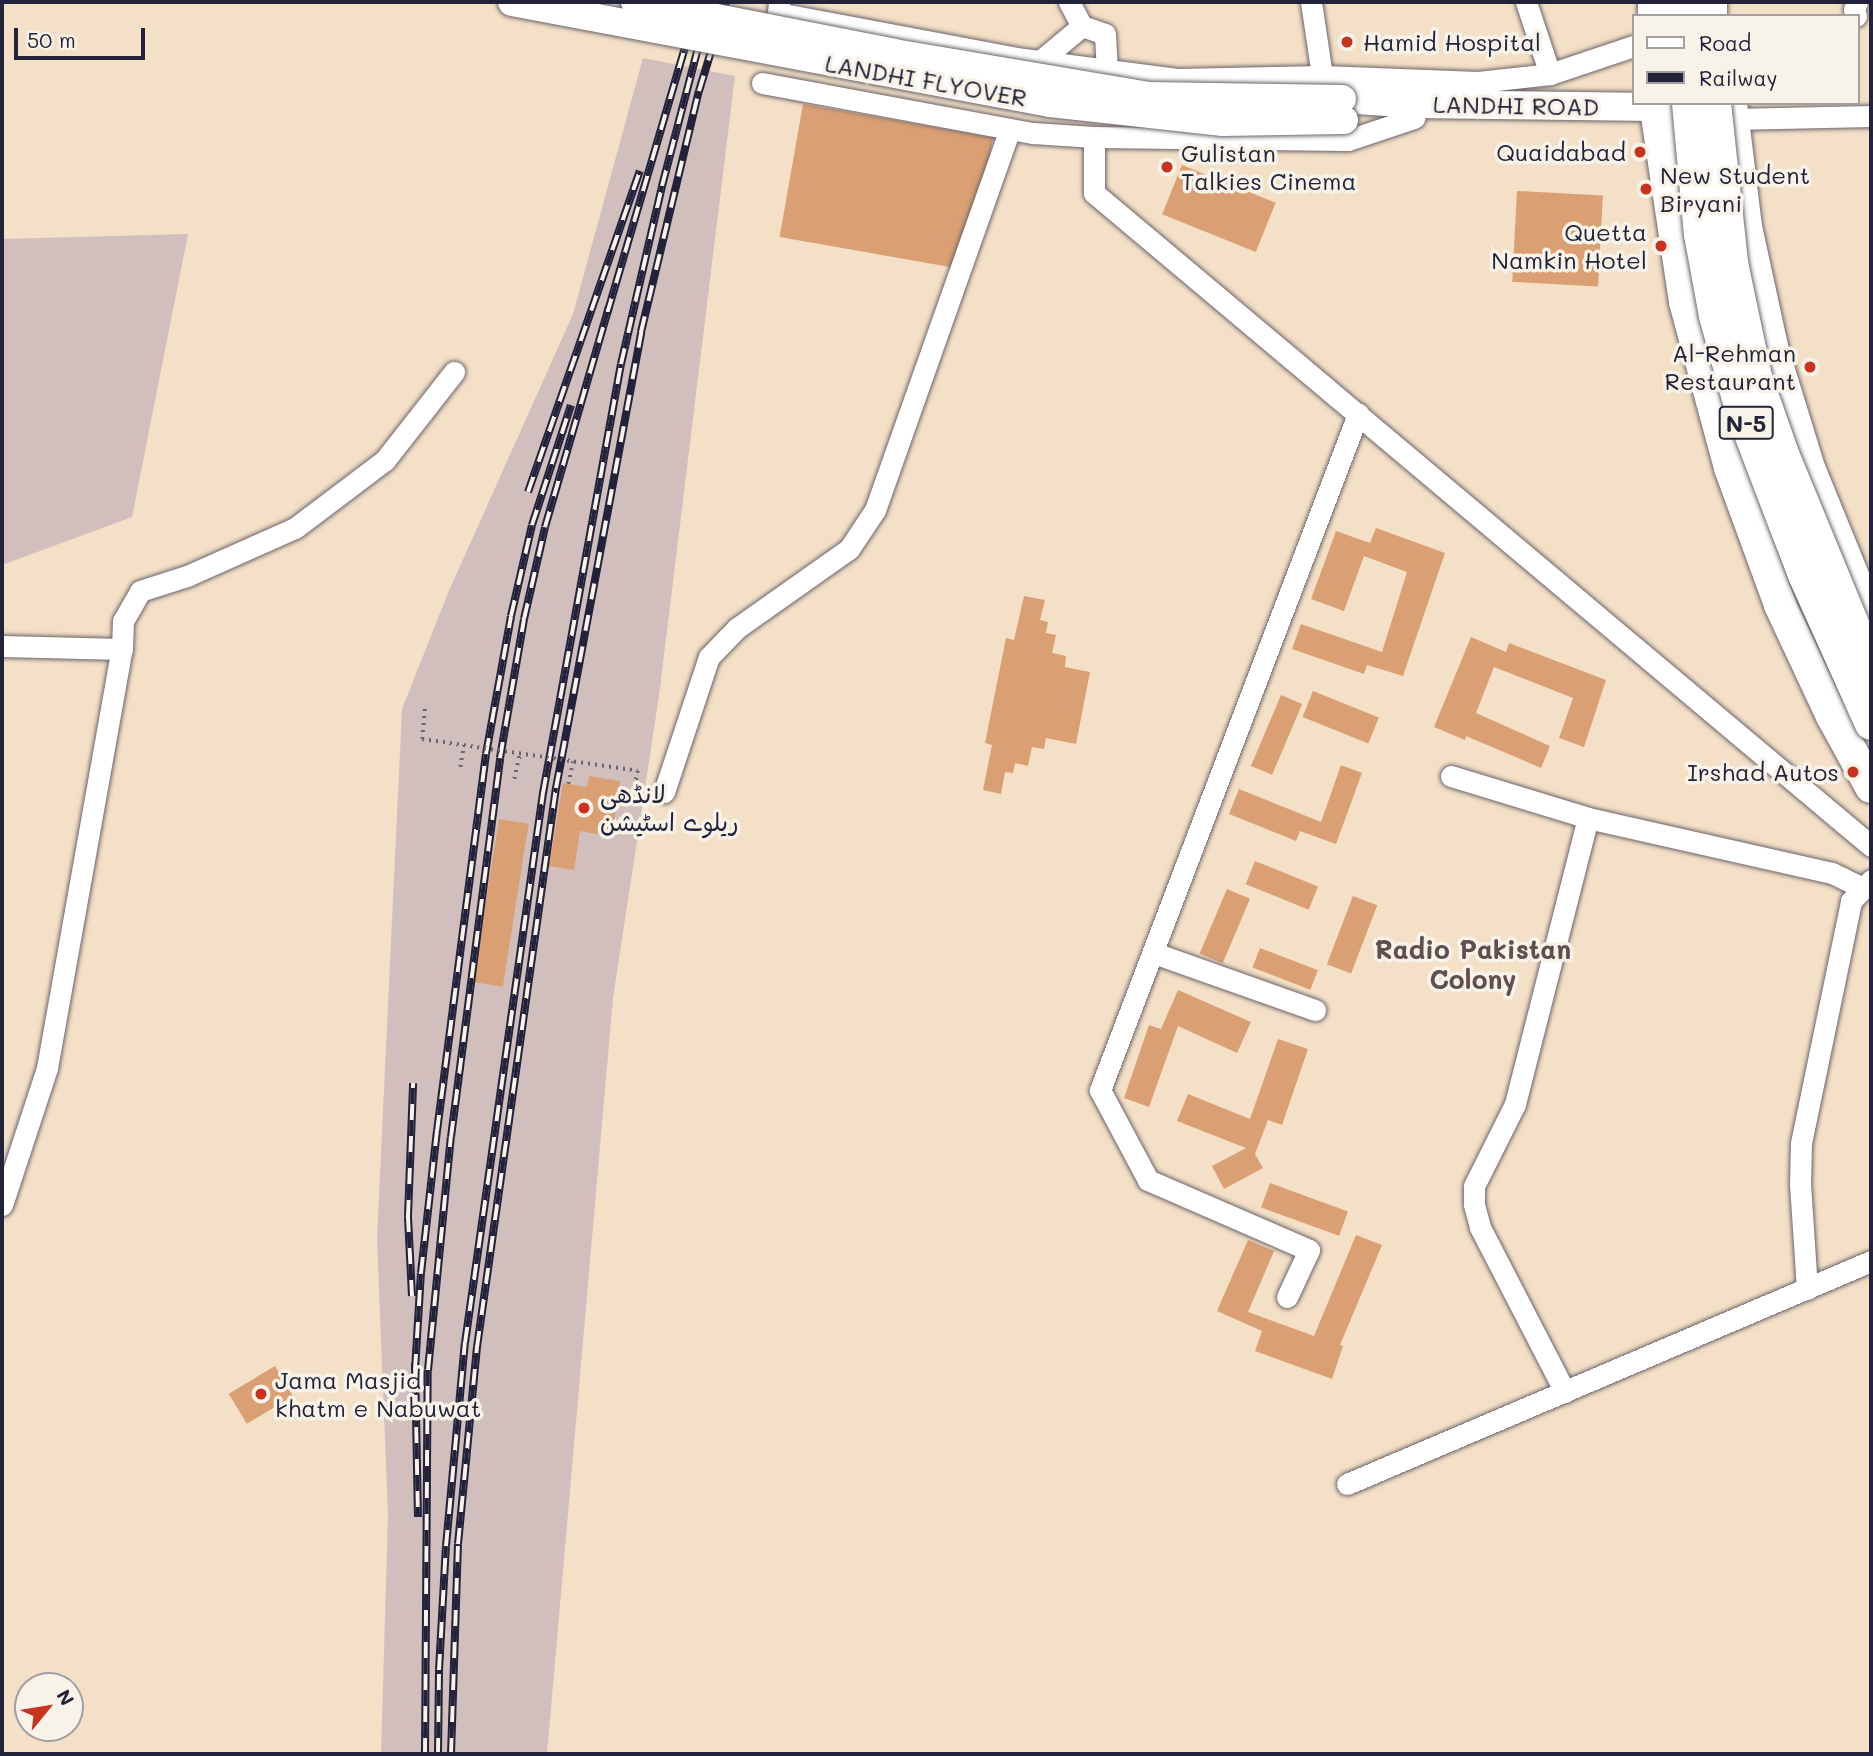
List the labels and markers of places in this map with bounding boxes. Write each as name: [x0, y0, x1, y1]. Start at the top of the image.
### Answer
place label: Hamid Hospital: [1363, 28, 1541, 56]
marker: Hamid Hospital: [1337, 32, 1357, 52]
place label: Quaidabad: [1496, 138, 1626, 166]
place label: Gulistan Talkies Cinema: [1181, 139, 1356, 195]
marker: Quaidabad: [1632, 144, 1648, 160]
marker: Gulistan Talkies Cinema: [1159, 159, 1175, 175]
place label: New Student Biryani: [1660, 161, 1810, 217]
marker: New Student Biryani: [1638, 181, 1654, 197]
place label: Quetta Namkin Hotel: [1491, 218, 1647, 274]
marker: Quetta Namkin Hotel: [1653, 238, 1669, 254]
place label: Al-Rehman Restaurant: [1665, 339, 1796, 395]
marker: Al-Rehman Restaurant: [1802, 359, 1818, 375]
place label: Irshad Autos: [1687, 758, 1839, 786]
marker: Irshad Autos: [1845, 764, 1861, 780]
place label: لانڈھی ریلوے اسٹیشن: [600, 780, 739, 836]
marker: لانڈھی ریلوے اسٹیشن: [574, 798, 594, 818]
place label: Jama Masjid khatm e Nabuwat: [275, 1366, 481, 1422]
marker: Jama Masjid khatm e Nabuwat: [253, 1386, 269, 1402]

